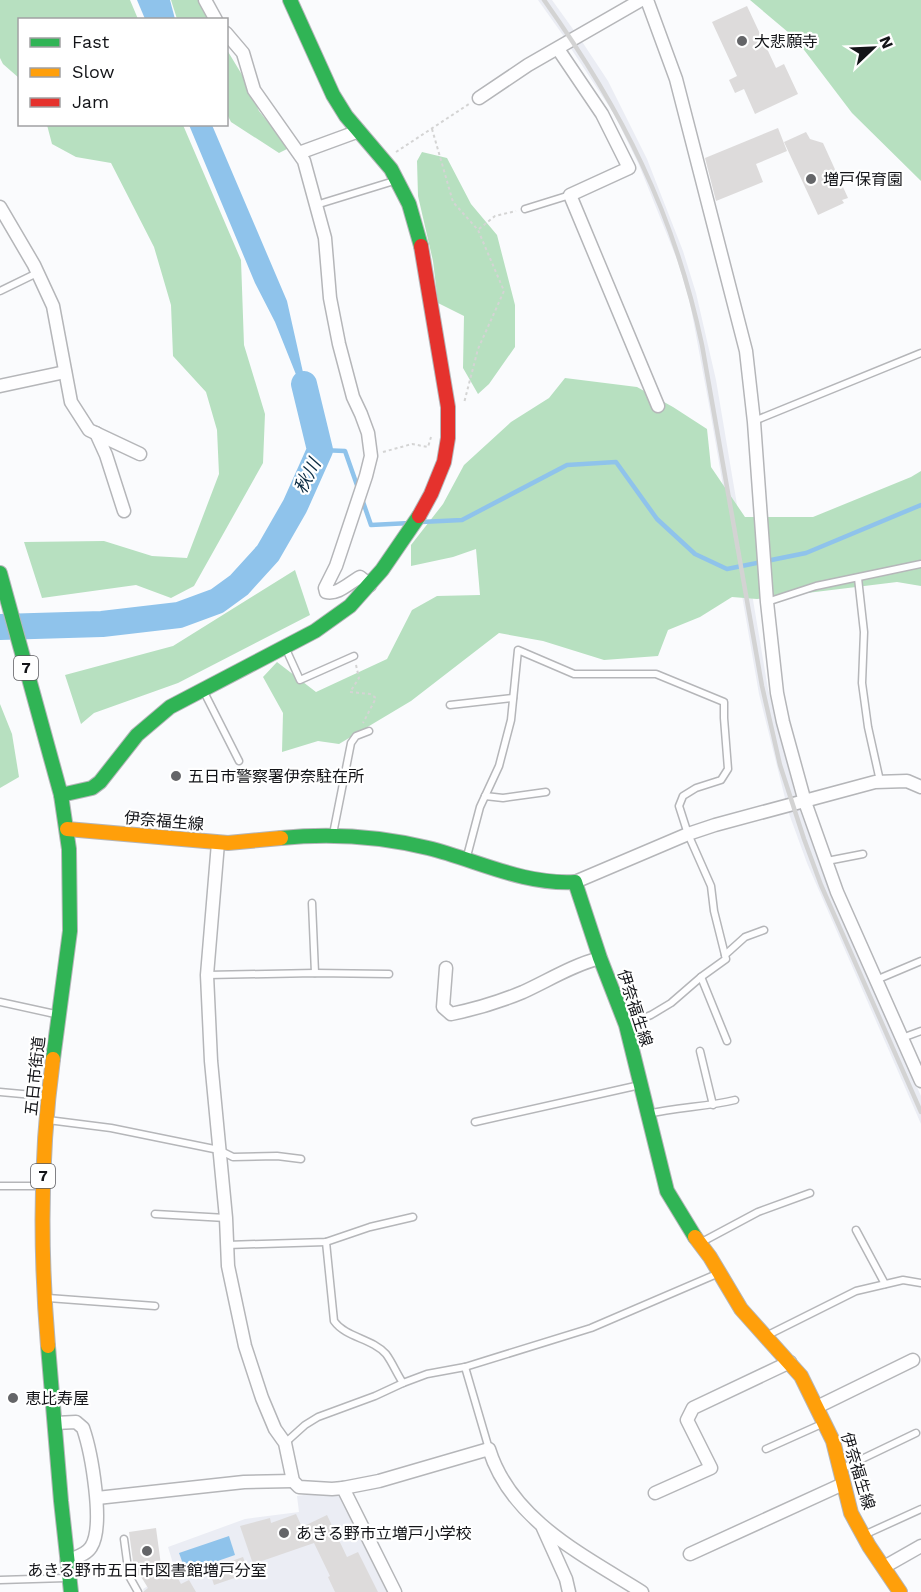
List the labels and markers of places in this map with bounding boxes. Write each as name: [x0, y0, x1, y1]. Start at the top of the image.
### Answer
place label: 大悲願寺: [754, 32, 818, 51]
marker: 大悲願寺: [735, 34, 749, 48]
place label: 増戸保育園: [823, 170, 903, 189]
marker: 増戸保育園: [804, 172, 818, 186]
place label: 五日市警察署伊奈駐在所: [188, 767, 364, 786]
marker: 五日市警察署伊奈駐在所: [169, 769, 183, 783]
place label: 恵比寿屋: [25, 1389, 89, 1408]
marker: 恵比寿屋: [6, 1391, 20, 1405]
place label: あきる野市立増戸小学校: [296, 1524, 472, 1543]
marker: あきる野市立増戸小学校: [277, 1526, 291, 1540]
marker: あきる野市五日市図書館増戸分室: [140, 1544, 154, 1558]
place label: あきる野市五日市図書館増戸分室: [27, 1561, 267, 1580]

